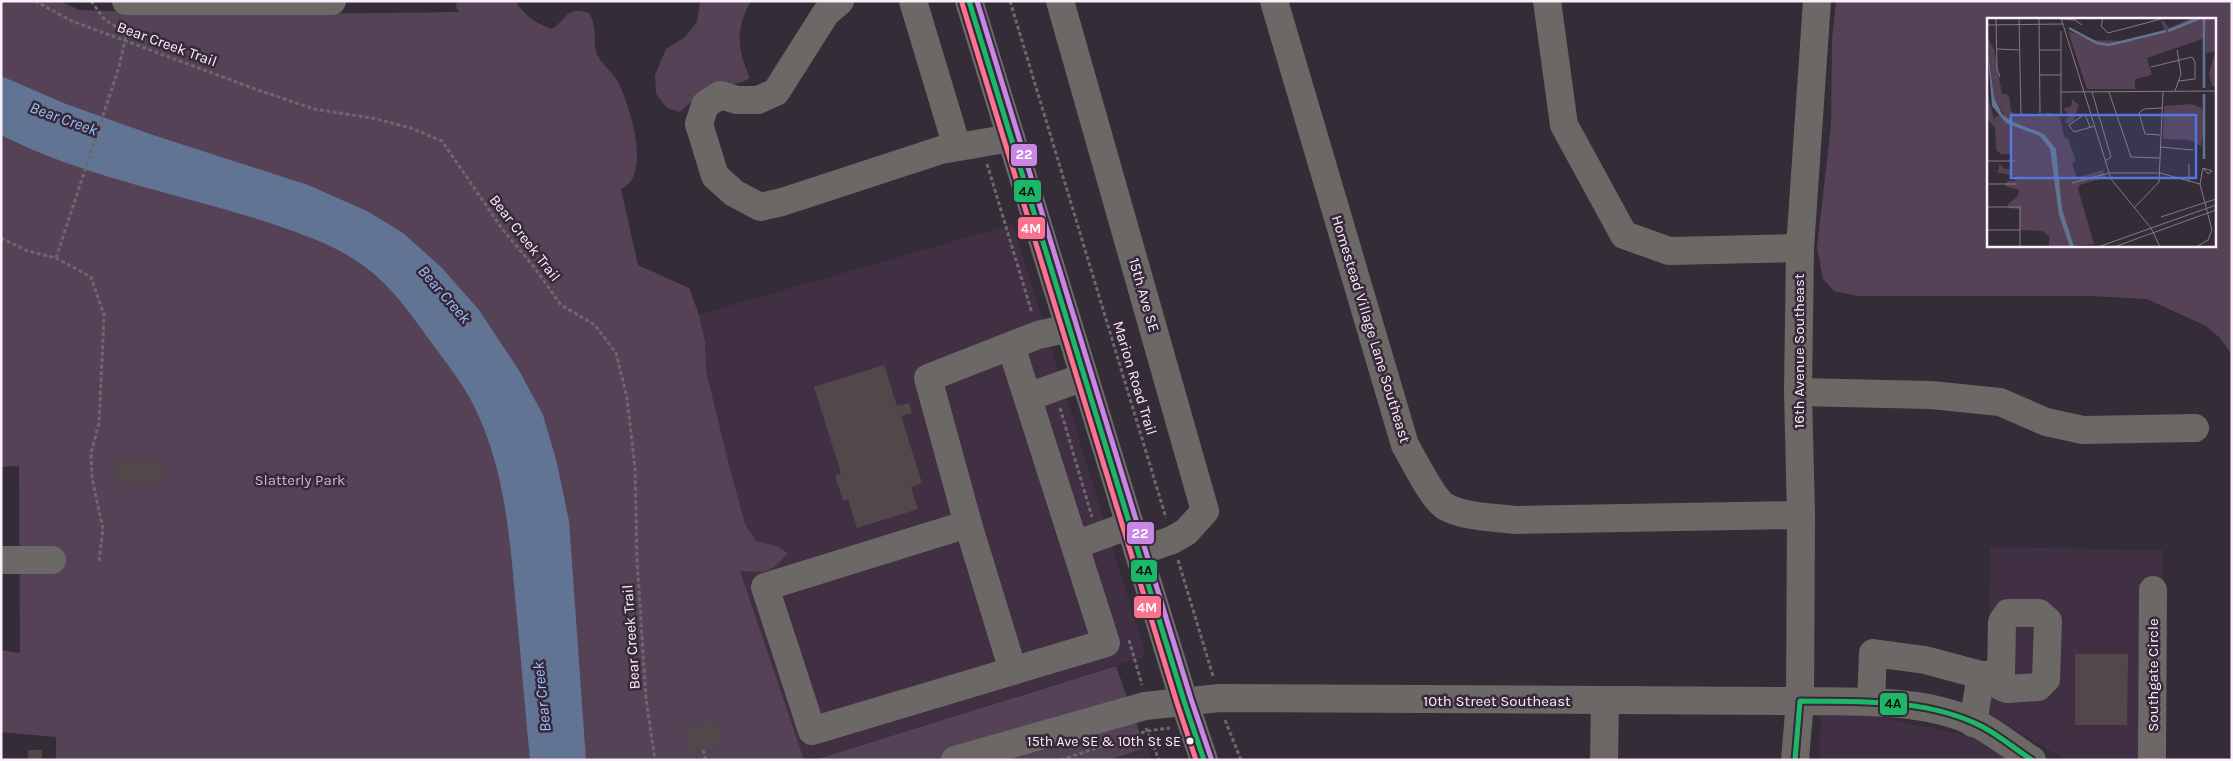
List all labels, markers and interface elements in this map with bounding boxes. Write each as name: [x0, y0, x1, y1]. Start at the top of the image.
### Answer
street label: Bear Creek Trail: [115, 18, 219, 70]
inset map: [1987, 18, 2216, 246]
water label: Bear Creek: [27, 97, 101, 140]
line badge: 22: [1010, 143, 1038, 167]
text: 22: [1016, 146, 1032, 163]
line badge: 4A: [1013, 179, 1042, 203]
text: 4A: [1018, 183, 1036, 200]
street label: Bear Creek Trail: [486, 191, 564, 285]
street label: Homestead Village Lane Southeast: [1328, 213, 1414, 445]
line badge: 4M: [1017, 216, 1046, 240]
text: 4M: [1021, 220, 1041, 237]
street label: 15th Ave SE: [1125, 256, 1163, 334]
water label: Bear Creek: [414, 261, 476, 328]
street label: 16th Avenue Southeast: [1790, 273, 1808, 429]
street label: Marion Road Trail: [1109, 319, 1161, 437]
park label: Slatterly Park: [254, 471, 346, 489]
line badge: 22: [1126, 521, 1155, 545]
text: 22: [1132, 525, 1148, 542]
line badge: 4A: [1130, 559, 1158, 583]
text: 4A: [1135, 562, 1153, 579]
street label: Bear Creek Trail: [618, 584, 644, 690]
line badge: 4M: [1133, 595, 1162, 619]
text: 4M: [1137, 599, 1157, 616]
street label: Southgate Circle: [2144, 618, 2162, 732]
water label: Bear Creek: [528, 660, 555, 733]
street label: 10th Street Southeast: [1423, 692, 1571, 710]
line badge: 4A: [1879, 692, 1908, 716]
text: 4A: [1884, 695, 1902, 712]
place label: 15th Ave SE & 10th St SE: [1027, 733, 1181, 750]
marker: 15th Ave SE & 10th St SE: [1185, 736, 1195, 746]

